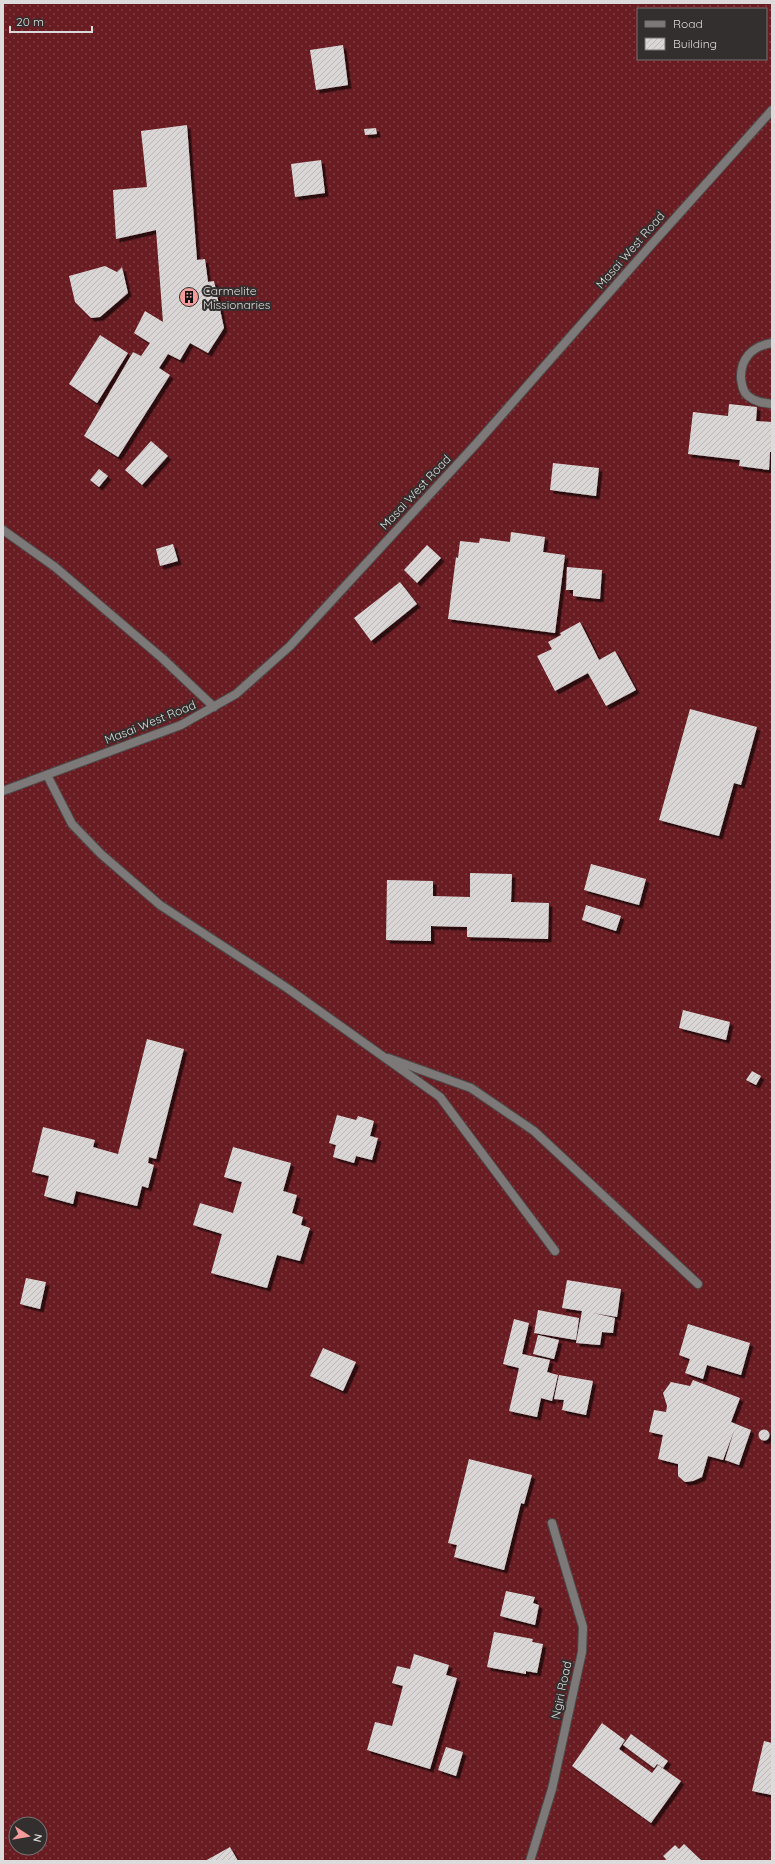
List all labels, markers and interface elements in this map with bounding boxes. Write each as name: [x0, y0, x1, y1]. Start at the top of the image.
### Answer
scale bar: [10, 8, 92, 34]
legend: [637, 8, 767, 60]
text: 20 m: [16, 14, 44, 29]
text: Road: [673, 16, 703, 31]
text: Building: [673, 36, 717, 51]
street label: Masai West Road: [593, 208, 667, 292]
place label: Carmelite Missionaries: [203, 283, 271, 312]
building icon: Carmelite Missionaries: [178, 286, 200, 308]
street label: Masai West Road: [376, 451, 454, 533]
street label: Masai West Road: [102, 697, 198, 747]
street label: Ngiri Road: [548, 1660, 574, 1720]
north arrow: [8, 1816, 48, 1856]
text: N: [30, 1833, 45, 1843]

